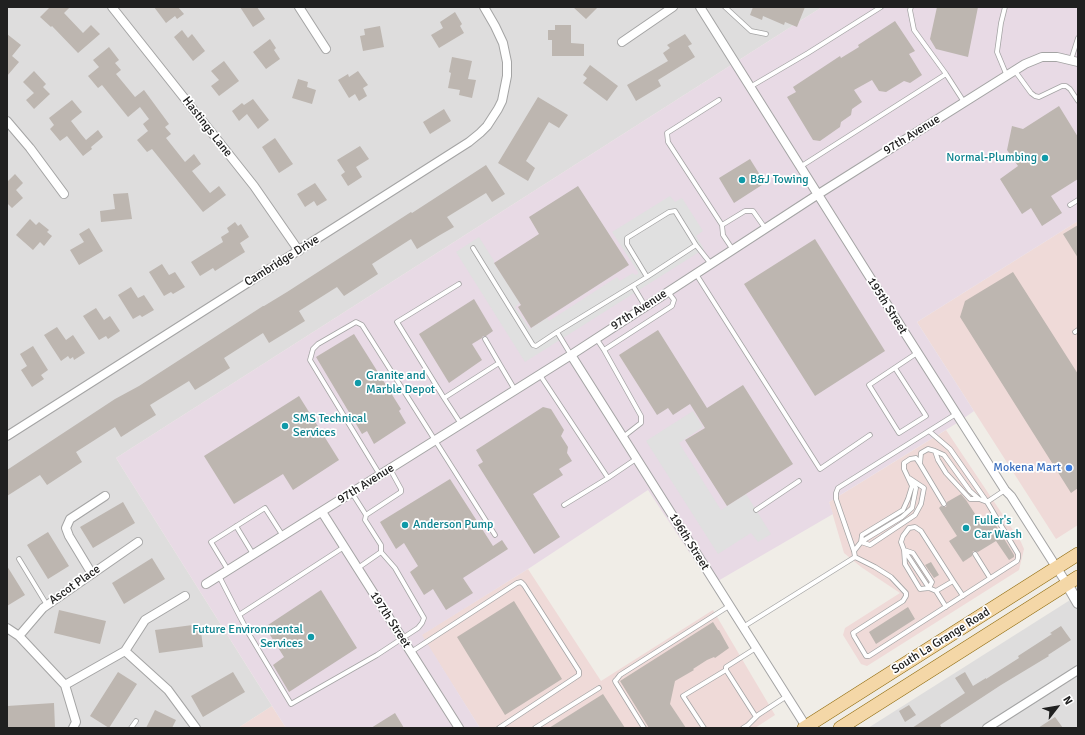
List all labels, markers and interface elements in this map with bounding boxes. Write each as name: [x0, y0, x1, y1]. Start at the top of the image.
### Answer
street label: Hastings Lane: [179, 94, 235, 160]
street label: 97th Avenue: [881, 112, 943, 158]
place label: Normal-Plumbing: [946, 151, 1037, 165]
marker: Normal-Plumbing: [1040, 153, 1050, 163]
place label: B&J Towing: [750, 173, 809, 187]
marker: B&J Towing: [737, 175, 747, 185]
street label: Cambridge Drive: [242, 232, 322, 290]
street label: 195th Street: [864, 275, 910, 337]
street label: 97th Avenue: [608, 287, 670, 333]
place label: Granite and Marble Depot: [366, 369, 435, 397]
marker: Granite and Marble Depot: [353, 378, 363, 388]
place label: SMS Technical Services: [293, 412, 367, 440]
marker: SMS Technical Services: [280, 421, 290, 431]
street label: 97th Avenue: [335, 461, 397, 507]
place label: Mokena Mart: [993, 461, 1061, 475]
marker: Mokena Mart: [1064, 463, 1074, 473]
street label: 196th Street: [666, 511, 712, 573]
place label: Fuller's Car Wash: [974, 514, 1022, 542]
place label: Anderson Pump: [413, 518, 493, 532]
marker: Anderson Pump: [400, 520, 410, 530]
marker: Fuller's Car Wash: [961, 523, 971, 533]
street label: Ascot Place: [47, 562, 103, 608]
street label: 197th Street: [367, 589, 413, 651]
street label: South La Grange Road: [889, 605, 993, 677]
place label: Future Environmental Services: [192, 623, 303, 651]
marker: Future Environmental Services: [306, 632, 316, 642]
north arrow: [1037, 687, 1077, 727]
text: N: [1060, 694, 1075, 707]

